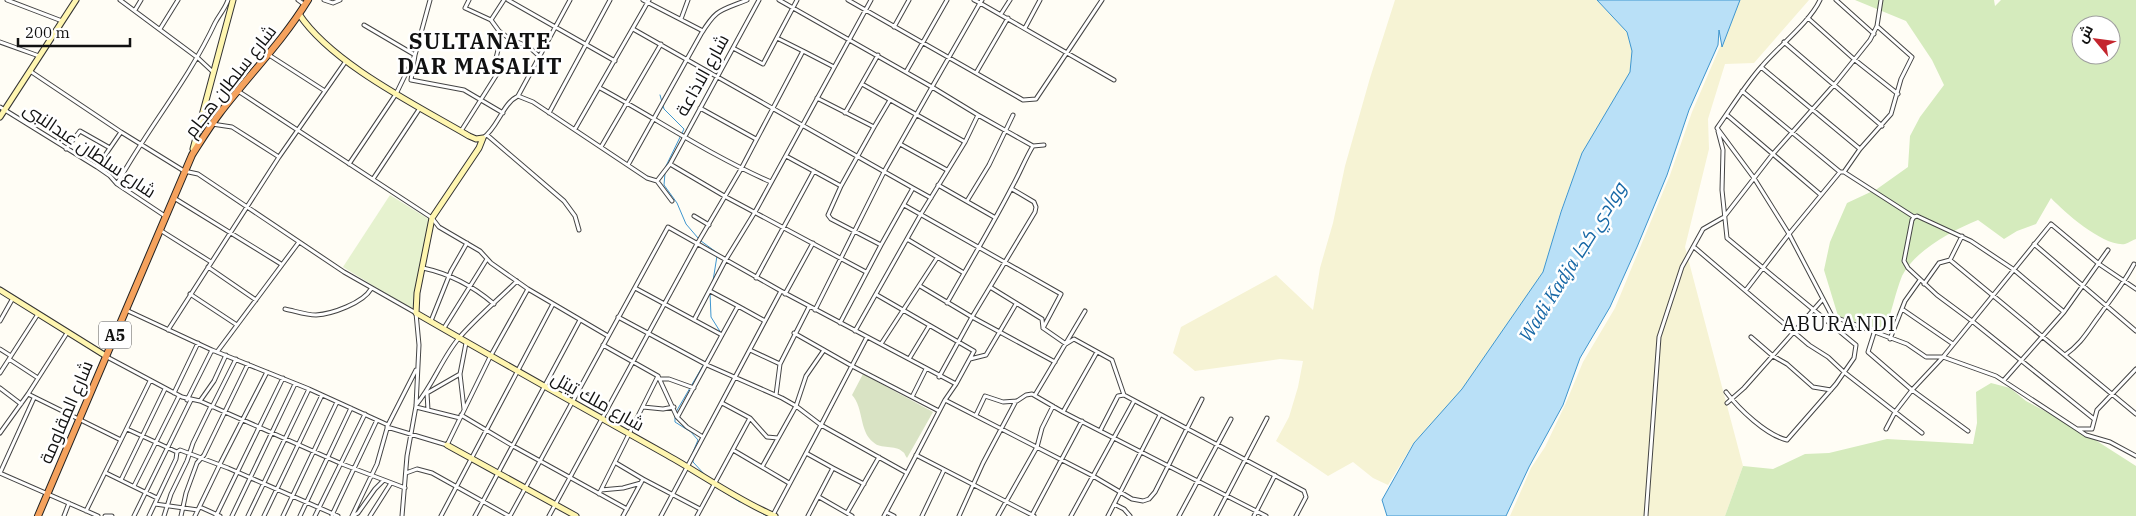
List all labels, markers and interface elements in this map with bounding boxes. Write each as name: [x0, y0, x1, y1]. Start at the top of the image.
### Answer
scale bar: [18, 15, 130, 47]
north arrow: [2071, 15, 2121, 65]
street label: شارع سلطان هجام: [179, 20, 282, 142]
text: ش: [2072, 21, 2097, 46]
text: 200 m: [25, 23, 70, 42]
district label: SULTANATE DAR MASALIT: [397, 26, 563, 80]
street label: شارع الاذاعة: [670, 30, 735, 120]
street label: شارع سلطان عبدالنبى: [19, 97, 161, 204]
water label: Wadi Kadja ووادي كجا: [1513, 176, 1635, 348]
district label: ABURANDI: [1782, 310, 1896, 337]
road number: A5: [99, 322, 131, 348]
street label: شارع المقاومة: [34, 357, 99, 467]
street label: شارع ملك تيتل: [547, 366, 649, 437]

